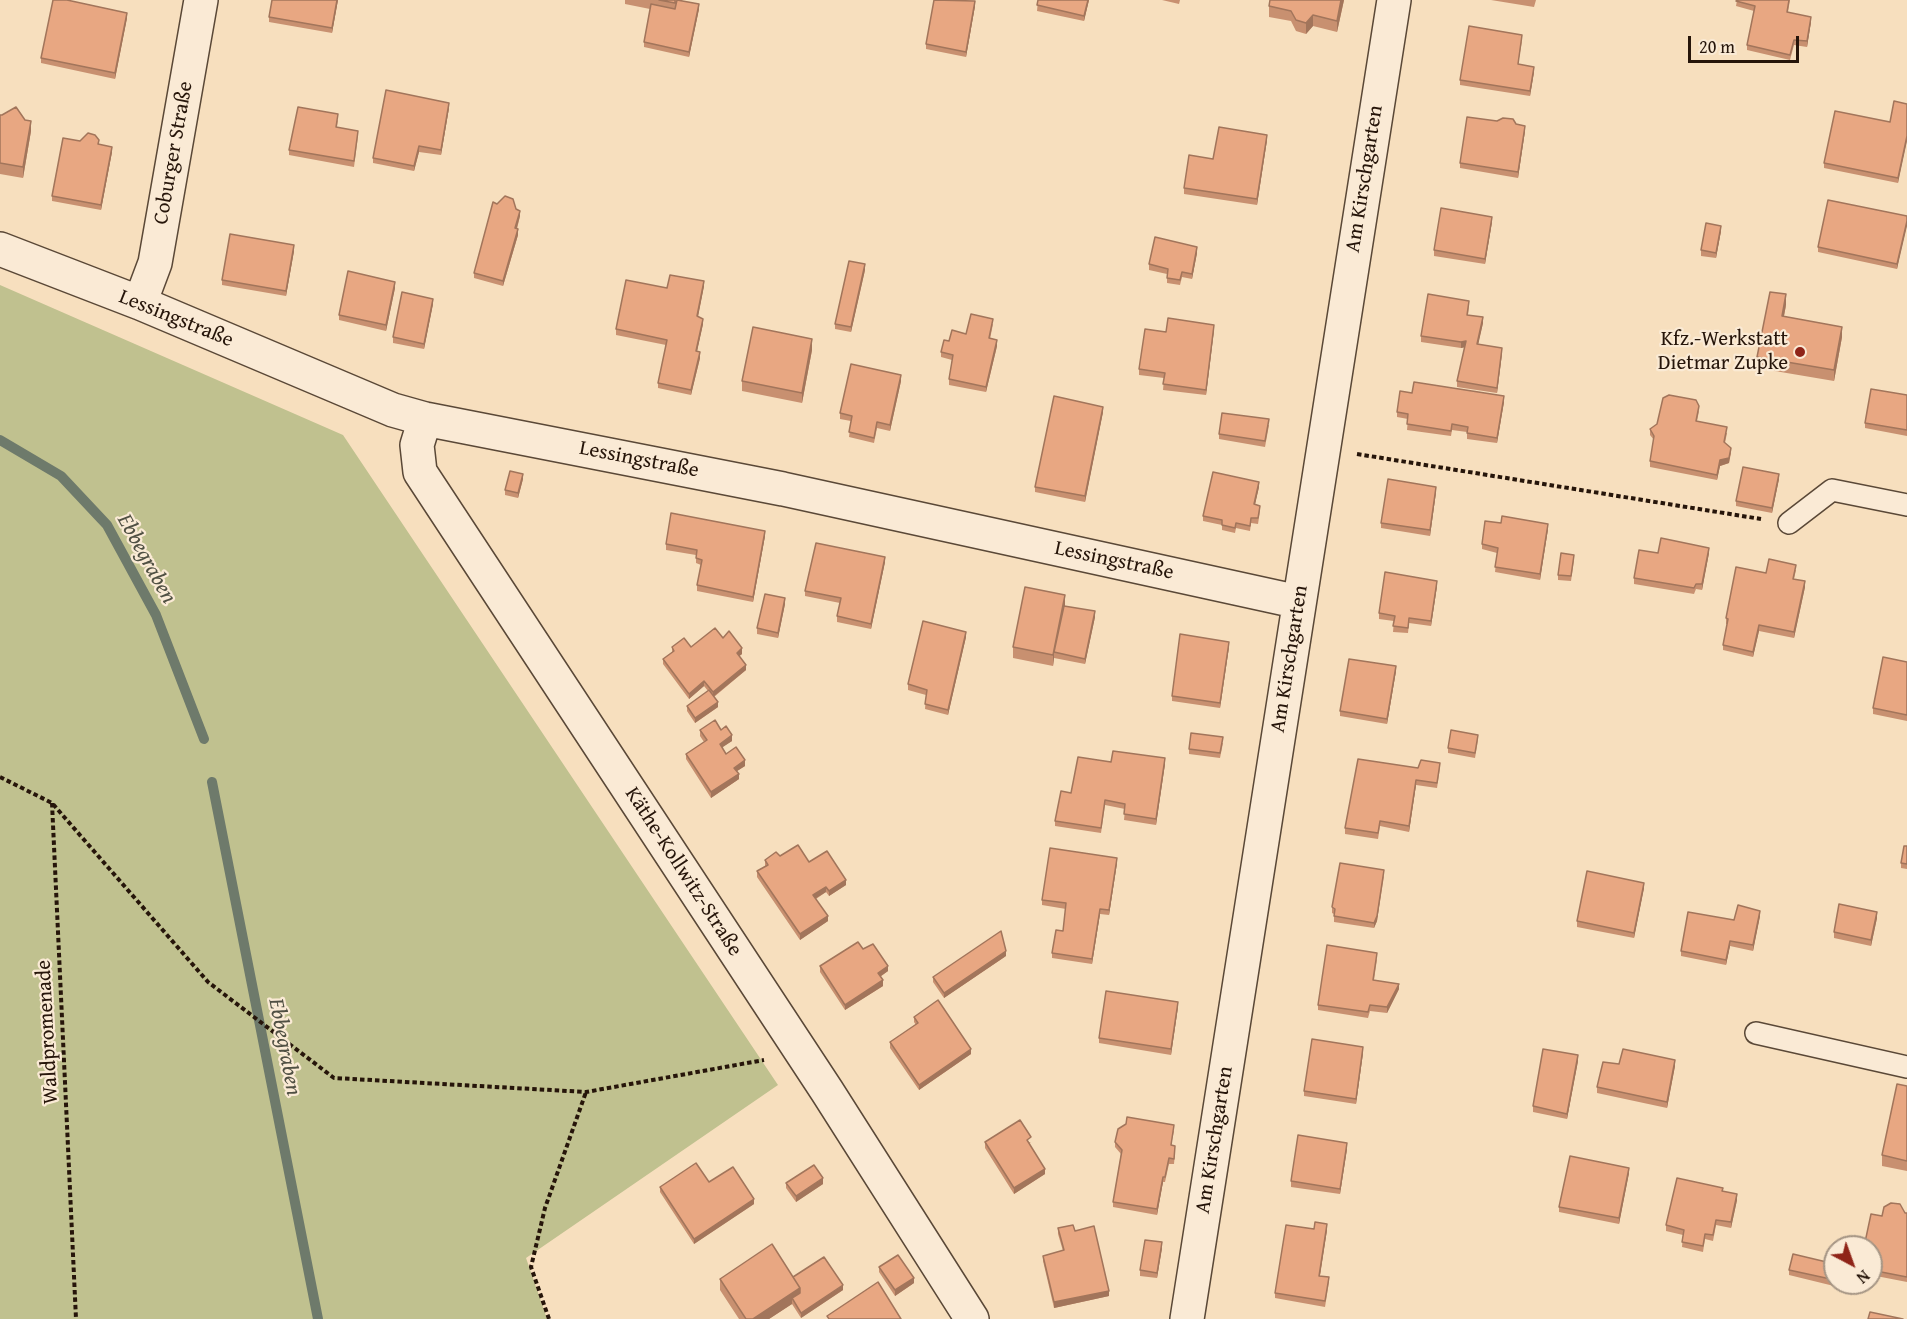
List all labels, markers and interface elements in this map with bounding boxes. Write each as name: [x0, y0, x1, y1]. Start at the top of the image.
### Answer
scale bar: [1691, 24, 1802, 62]
text: 20 m: [1699, 33, 1735, 60]
street label: Coburger Straße: [149, 80, 199, 226]
street label: Am Kirschgarten: [1341, 104, 1389, 254]
street label: Lessingstraße: [115, 285, 237, 353]
place label: Kfz.-Werkstatt Dietmar Zupke: [1658, 327, 1788, 377]
marker: Kfz.-Werkstatt Dietmar Zupke: [1793, 345, 1807, 359]
street label: Lessingstraße: [577, 436, 701, 484]
water label: Ebbegraben: [111, 510, 181, 608]
street label: Lessingstraße: [1052, 536, 1176, 586]
street label: Am Kirschgarten: [1266, 584, 1314, 734]
street label: Käthe-Kollwitz-Straße: [619, 783, 747, 961]
street label: Waldpromenade: [32, 959, 64, 1105]
water label: Ebbegraben: [262, 996, 306, 1098]
street label: Am Kirschgarten: [1191, 1065, 1239, 1215]
north arrow: [1823, 1235, 1883, 1295]
text: N: [1852, 1265, 1875, 1290]

